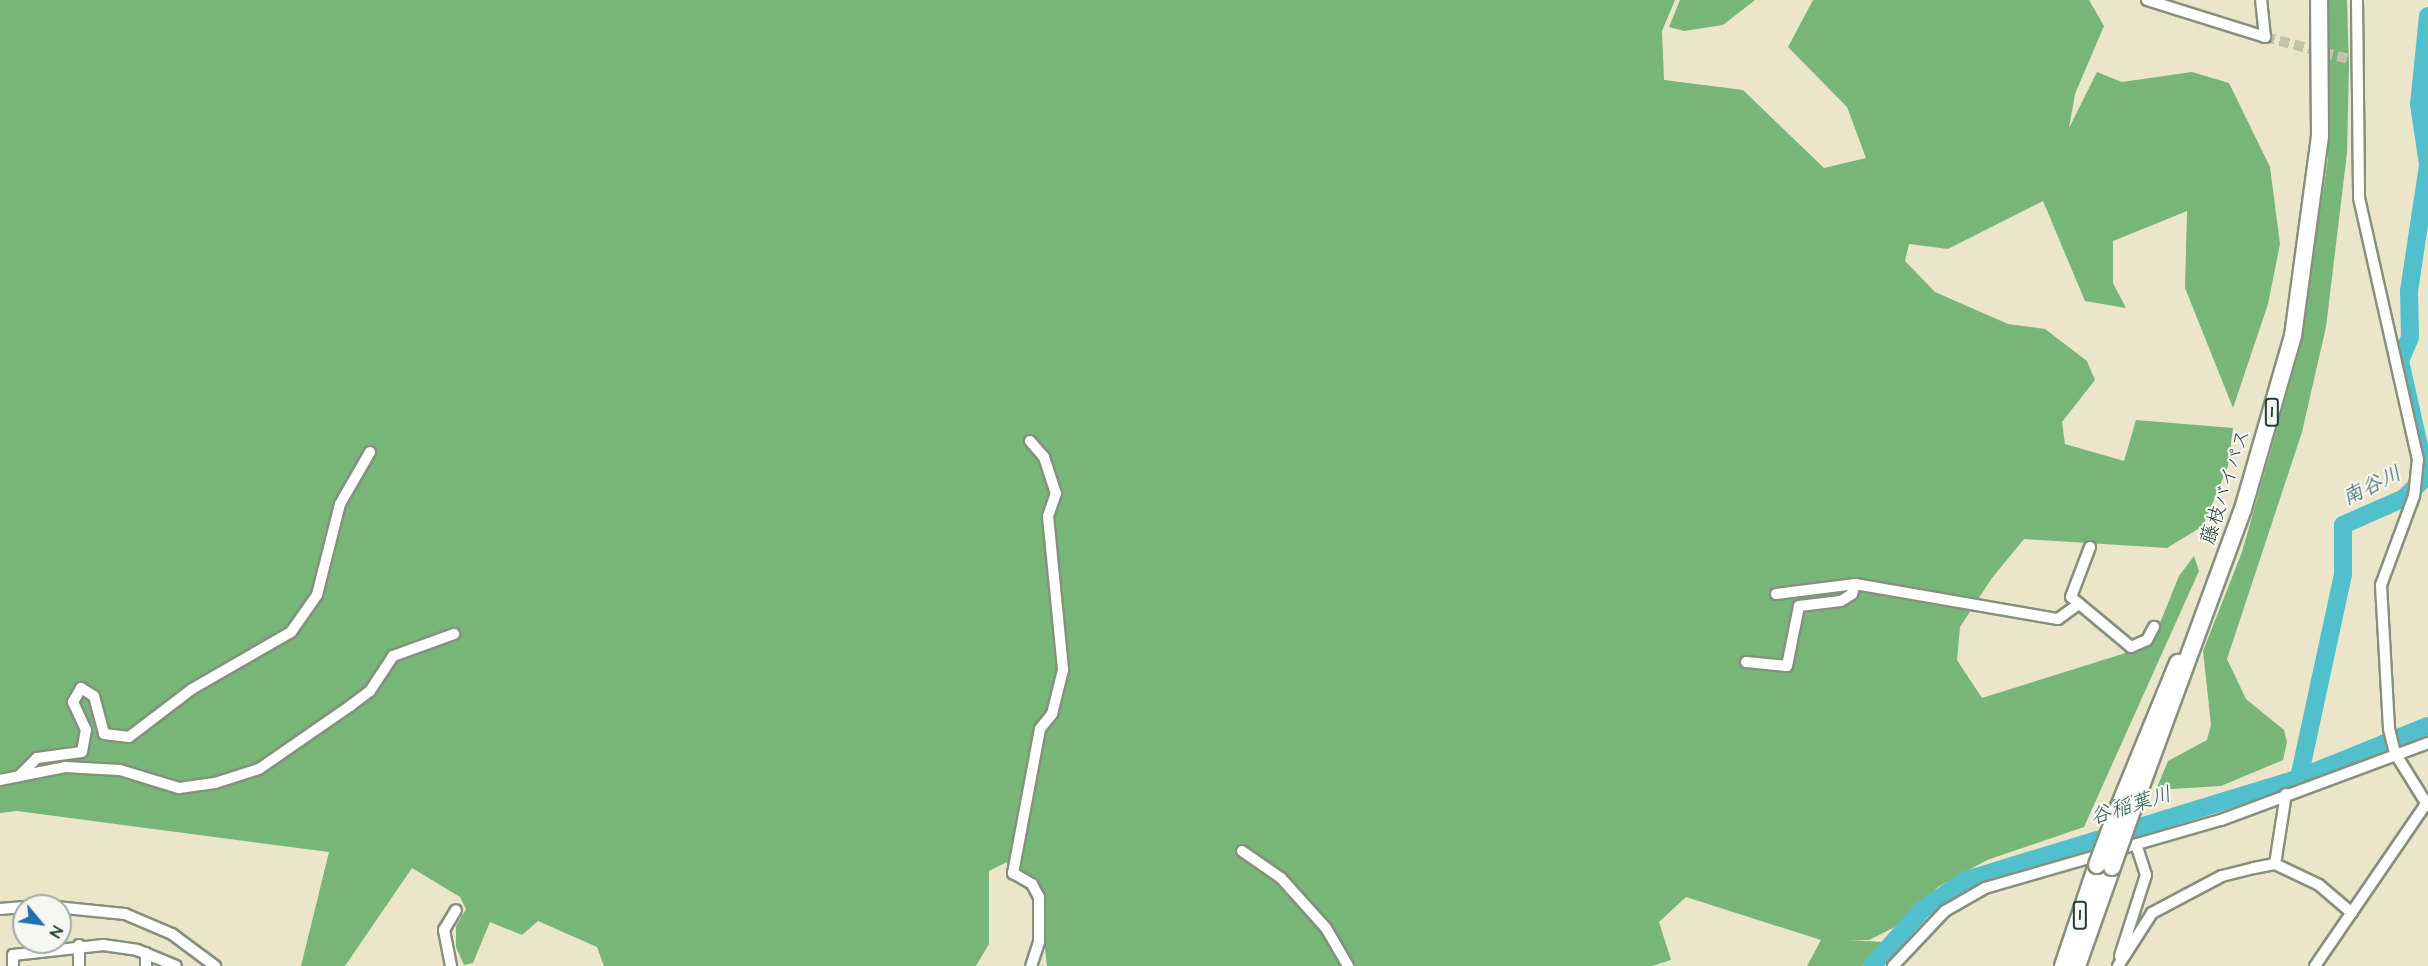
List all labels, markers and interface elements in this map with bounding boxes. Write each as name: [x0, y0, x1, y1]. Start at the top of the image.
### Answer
road number: 1: [2264, 397, 2280, 427]
street label: 藤枝バイパス: [2196, 426, 2256, 548]
water label: 南谷川: [2338, 461, 2406, 511]
water label: 谷稲葉川: [2087, 782, 2175, 830]
north arrow: [12, 894, 72, 954]
road number: 1: [2072, 900, 2088, 930]
text: N: [44, 922, 68, 941]

